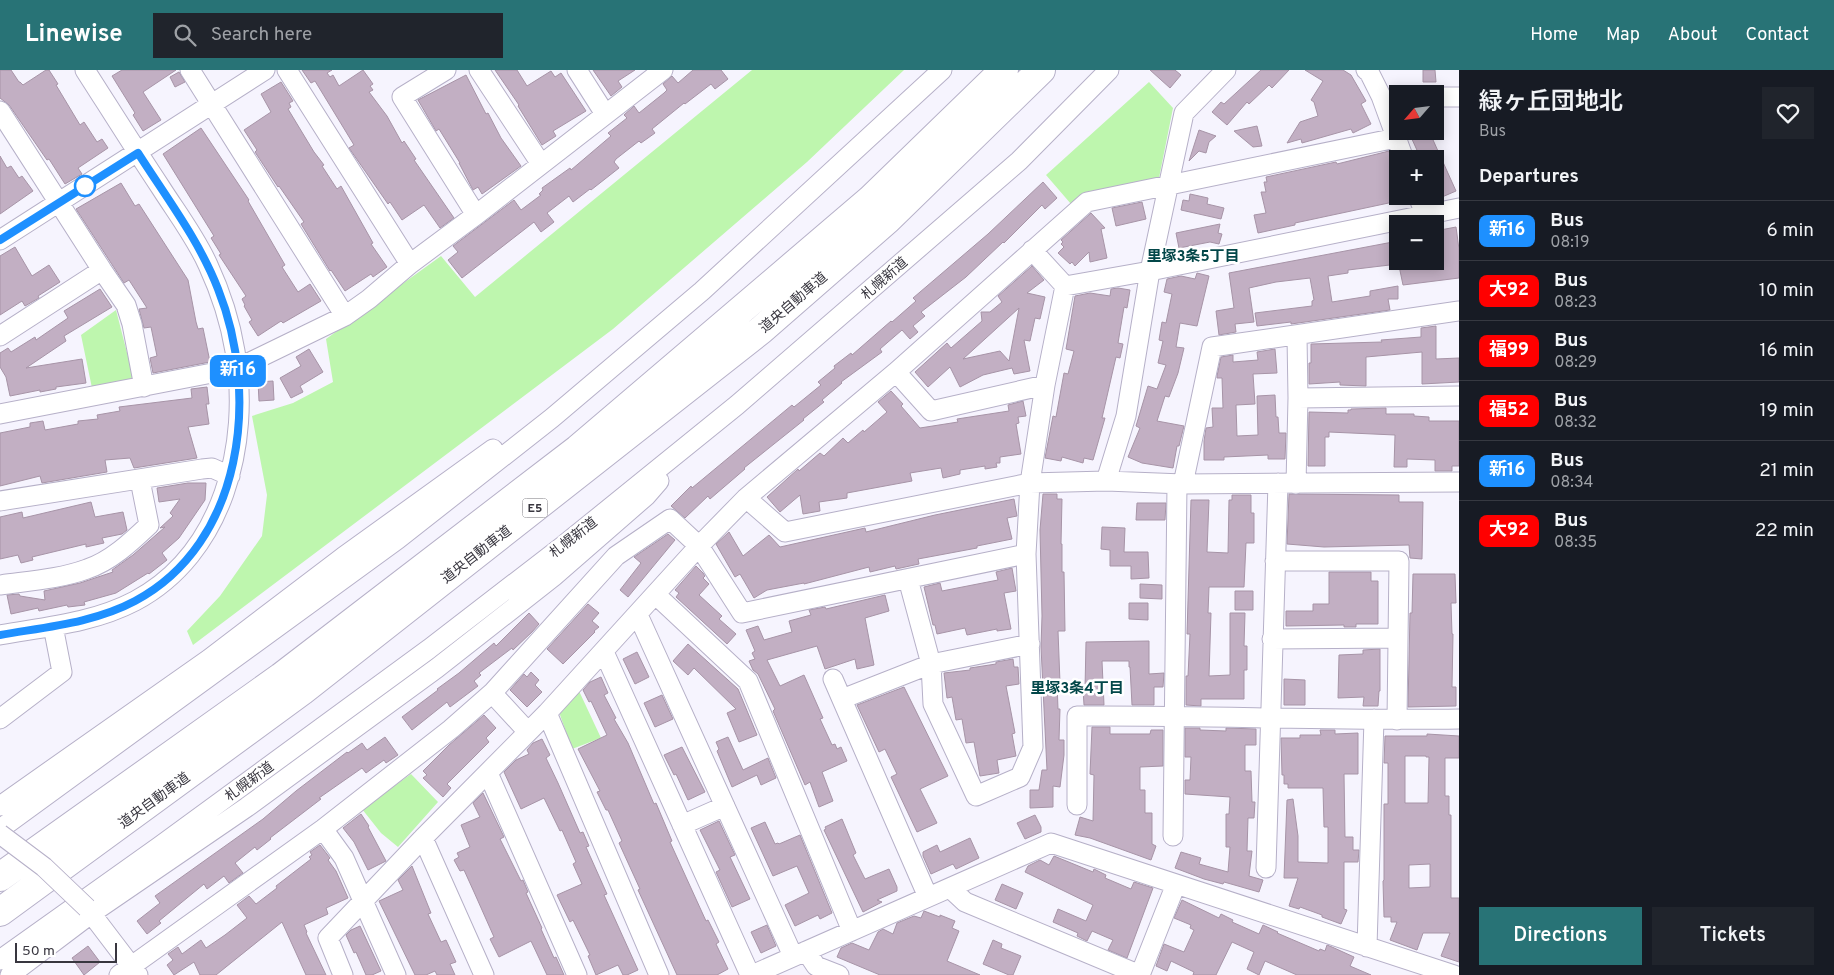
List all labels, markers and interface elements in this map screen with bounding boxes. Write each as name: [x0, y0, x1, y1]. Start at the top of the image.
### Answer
search box: [153, 13, 503, 58]
text: Linewise: [25, 20, 123, 50]
icon: search: [171, 21, 199, 49]
text: Search here: [211, 23, 312, 47]
text: Home: [1530, 24, 1578, 47]
text: Map: [1606, 24, 1640, 47]
text: About: [1668, 24, 1717, 47]
text: Contact: [1745, 24, 1809, 47]
north arrow: [1389, 85, 1444, 140]
map controls: [1389, 85, 1444, 270]
button: heart: [1762, 87, 1814, 139]
text: 緑ヶ丘団地北: [1479, 88, 1623, 118]
text: Bus: [1479, 122, 1506, 142]
button: +: [1389, 150, 1444, 205]
text: Departures: [1479, 165, 1579, 189]
unlabelled marker: [74, 175, 96, 197]
text: Bus: [1550, 209, 1584, 233]
button: −: [1389, 215, 1444, 270]
text: 新16: [1489, 219, 1525, 242]
text: 6 min: [1767, 219, 1814, 243]
text: 08:19: [1550, 233, 1589, 253]
district label: 里塚3条5丁目: [1146, 248, 1240, 267]
street label: 札幌新道: [858, 254, 912, 304]
street label: 道央自動車道: [757, 269, 831, 337]
text: Bus: [1554, 269, 1588, 293]
text: 大92: [1489, 279, 1529, 302]
text: 10 min: [1759, 279, 1814, 303]
text: 08:23: [1554, 293, 1597, 313]
text: Bus: [1554, 329, 1588, 353]
text: 福99: [1489, 339, 1529, 362]
text: 16 min: [1759, 339, 1814, 363]
text: 08:29: [1554, 353, 1597, 373]
line badge: 新16: [209, 355, 267, 387]
text: 新16: [220, 359, 256, 382]
text: Bus: [1554, 389, 1588, 413]
text: 福52: [1489, 399, 1529, 422]
text: 19 min: [1759, 399, 1814, 423]
text: 08:32: [1554, 413, 1597, 433]
text: Bus: [1550, 449, 1584, 473]
text: 新16: [1489, 459, 1525, 482]
text: 21 min: [1759, 459, 1814, 483]
text: 08:34: [1550, 473, 1593, 493]
road number: E5: [522, 498, 548, 518]
text: Bus: [1554, 509, 1588, 533]
street label: 札幌新道: [547, 514, 601, 562]
text: 大92: [1489, 519, 1529, 542]
text: 22 min: [1755, 519, 1814, 543]
street label: 道央自動車道: [439, 523, 515, 588]
text: 08:35: [1554, 533, 1597, 553]
district label: 里塚3条4丁目: [1030, 680, 1124, 699]
street label: 札幌新道: [222, 759, 278, 806]
street label: 道央自動車道: [116, 770, 194, 833]
button: Directions: [1479, 907, 1642, 965]
button: Tickets: [1652, 907, 1814, 965]
scale bar: [15, 940, 118, 963]
text: 50 m: [22, 943, 55, 960]

